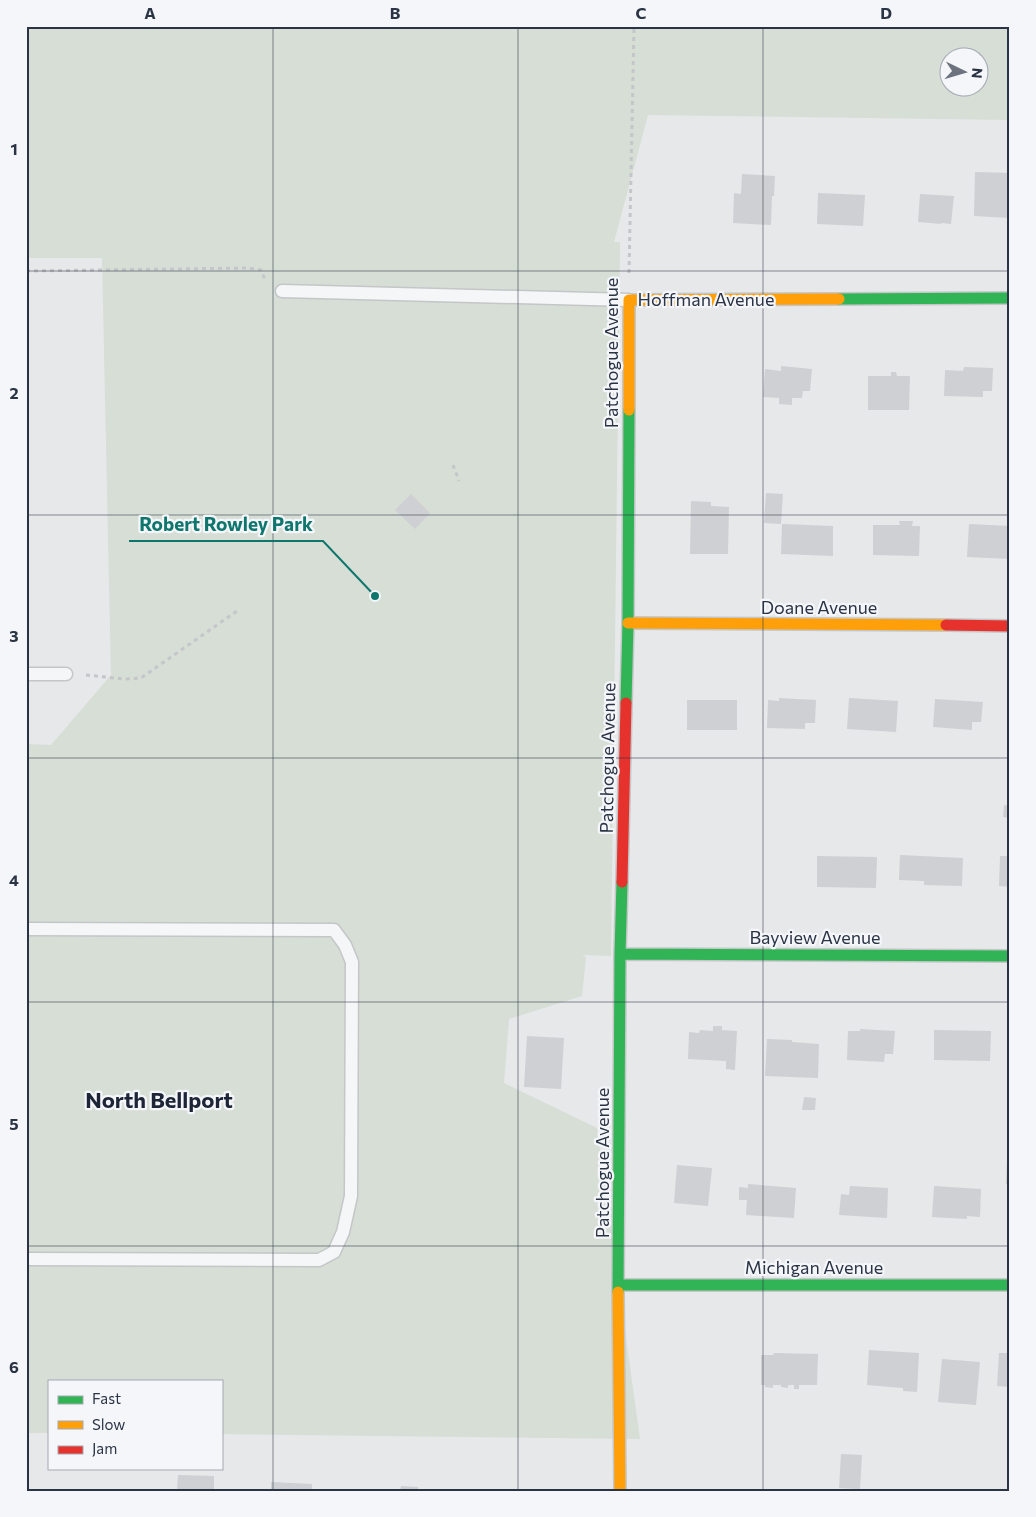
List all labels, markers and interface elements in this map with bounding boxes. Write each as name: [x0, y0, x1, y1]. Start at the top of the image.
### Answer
text: A: [144, 3, 156, 22]
text: B: [390, 3, 401, 22]
text: C: [636, 3, 647, 22]
text: D: [880, 3, 892, 22]
north arrow: [938, 48, 988, 98]
text: N: [969, 67, 986, 79]
text: 1: [10, 139, 18, 158]
street label: Patchogue Avenue: [600, 278, 622, 428]
street label: Hoffman Avenue: [638, 288, 774, 310]
text: 2: [9, 383, 19, 402]
callout: Robert Rowley Park: [129, 507, 323, 541]
text: Robert Rowley Park: [139, 512, 313, 535]
street label: Doane Avenue: [761, 596, 877, 618]
text: 3: [9, 626, 19, 645]
street label: Patchogue Avenue: [595, 682, 619, 834]
text: 4: [9, 870, 19, 889]
street label: Bayview Avenue: [749, 926, 881, 948]
district label: North Bellport: [85, 1086, 233, 1113]
street label: Patchogue Avenue: [591, 1088, 613, 1238]
text: 5: [9, 1114, 19, 1133]
street label: Michigan Avenue: [745, 1256, 883, 1278]
text: 6: [9, 1357, 19, 1376]
legend: [48, 1380, 222, 1470]
text: Fast: [92, 1389, 121, 1407]
text: Slow: [92, 1415, 125, 1433]
text: Jam: [92, 1439, 117, 1457]

